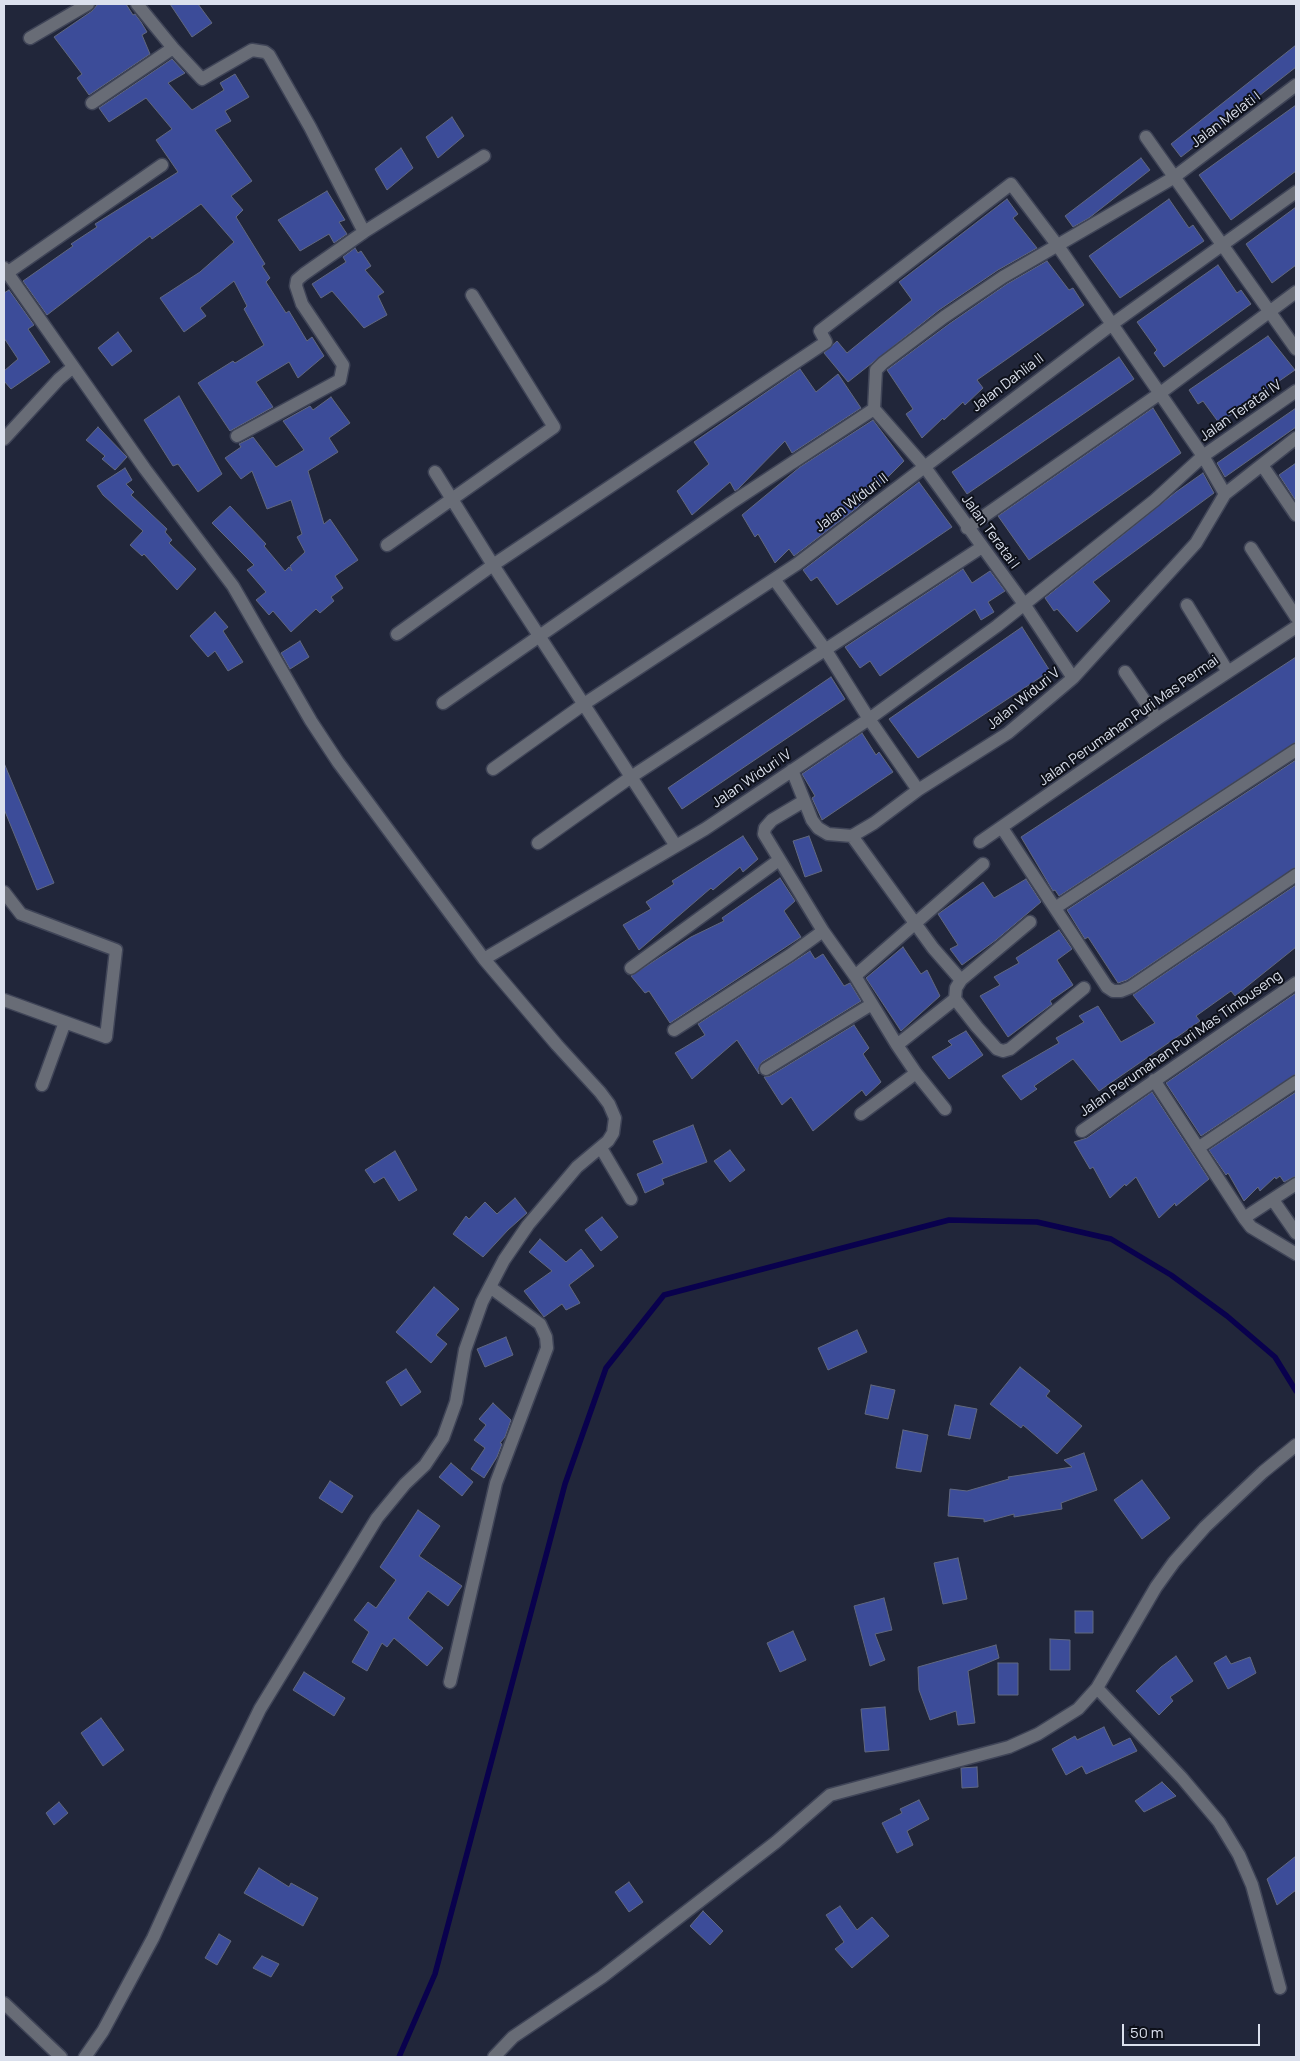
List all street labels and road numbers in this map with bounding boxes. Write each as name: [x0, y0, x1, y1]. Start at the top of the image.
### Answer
street label: Jalan Melati I: [1188, 89, 1264, 151]
street label: Jalan Dahlia II: [969, 351, 1047, 415]
street label: Jalan Teratai IV: [1197, 377, 1285, 445]
street label: Jalan Widuri II: [812, 470, 892, 536]
street label: Jalan Teratai I: [958, 492, 1022, 572]
street label: Jalan Perumahan Puri Mas Permai: [1036, 652, 1222, 790]
street label: Jalan Widuri V: [984, 665, 1064, 733]
street label: Jalan Widuri IV: [709, 746, 795, 812]
street label: Jalan Perumahan Puri Mas Timbuseng: [1077, 967, 1285, 1121]

